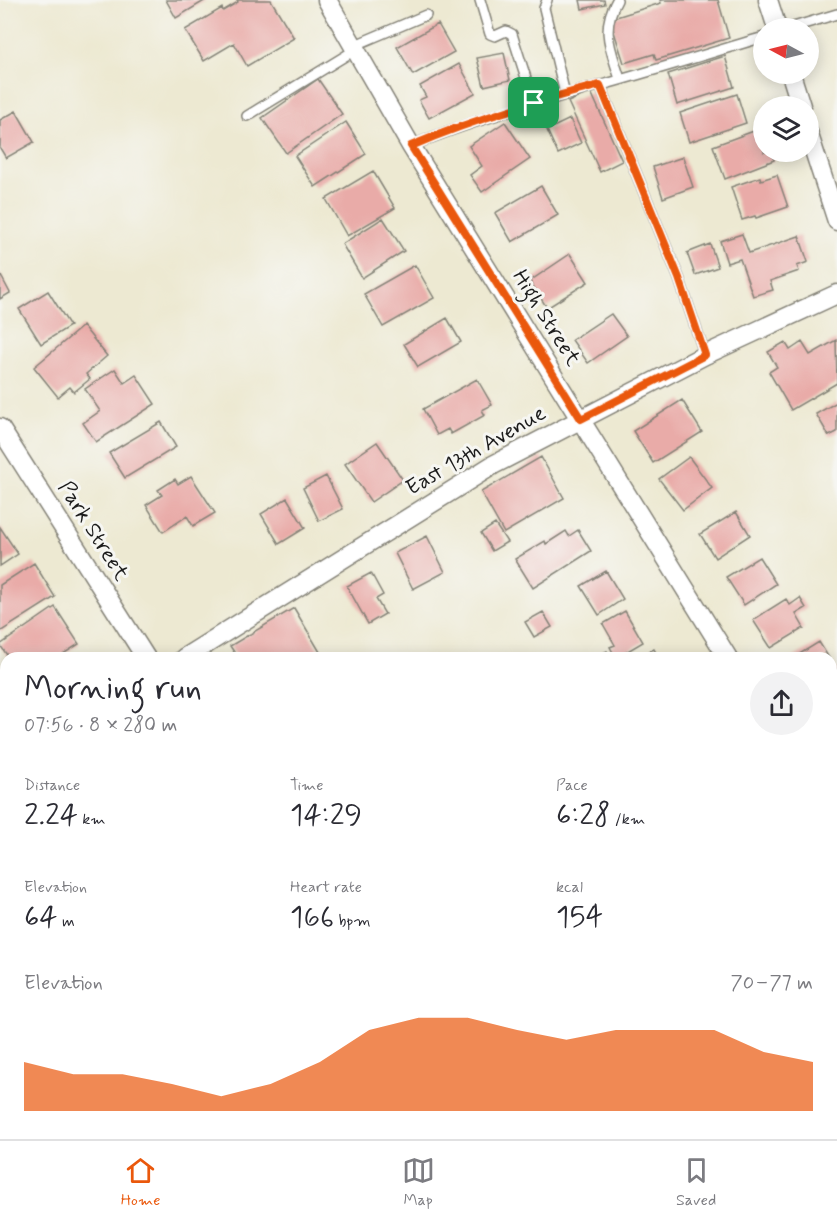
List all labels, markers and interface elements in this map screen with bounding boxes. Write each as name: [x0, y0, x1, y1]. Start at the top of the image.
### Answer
north arrow: [753, 18, 819, 84]
map controls: [753, 18, 819, 162]
pin: [508, 77, 559, 128]
icon: arrive: [517, 86, 550, 119]
button: layers: [753, 96, 819, 162]
street label: High Street: [503, 265, 587, 373]
street label: East 13th Avenue: [401, 399, 551, 502]
street label: Park Street: [51, 476, 135, 586]
text: Morning run: [24, 667, 202, 711]
button: share: [750, 672, 813, 735]
text: 07:56 · 8 × 280 m: [24, 712, 177, 739]
text: Distance: [24, 775, 80, 796]
text: Time: [290, 775, 324, 796]
text: Pace: [556, 775, 588, 796]
text: 2.24: [24, 796, 78, 835]
text: 14:29: [290, 796, 362, 835]
text: 6:28: [556, 796, 611, 835]
text: km: [78, 809, 106, 830]
text: /km: [611, 809, 645, 830]
text: Elevation: [24, 877, 87, 898]
text: Heart rate: [290, 877, 362, 898]
text: kcal: [556, 877, 583, 898]
text: 64: [24, 898, 58, 937]
text: 166: [290, 898, 334, 937]
text: 154: [556, 898, 603, 937]
text: m: [58, 911, 75, 932]
text: bpm: [334, 911, 371, 932]
text: Elevation: [24, 970, 103, 997]
text: 70–77 m: [731, 970, 813, 997]
tab: Home: [121, 1154, 160, 1211]
tab: Map: [402, 1154, 435, 1211]
tab: Saved: [676, 1154, 716, 1211]

